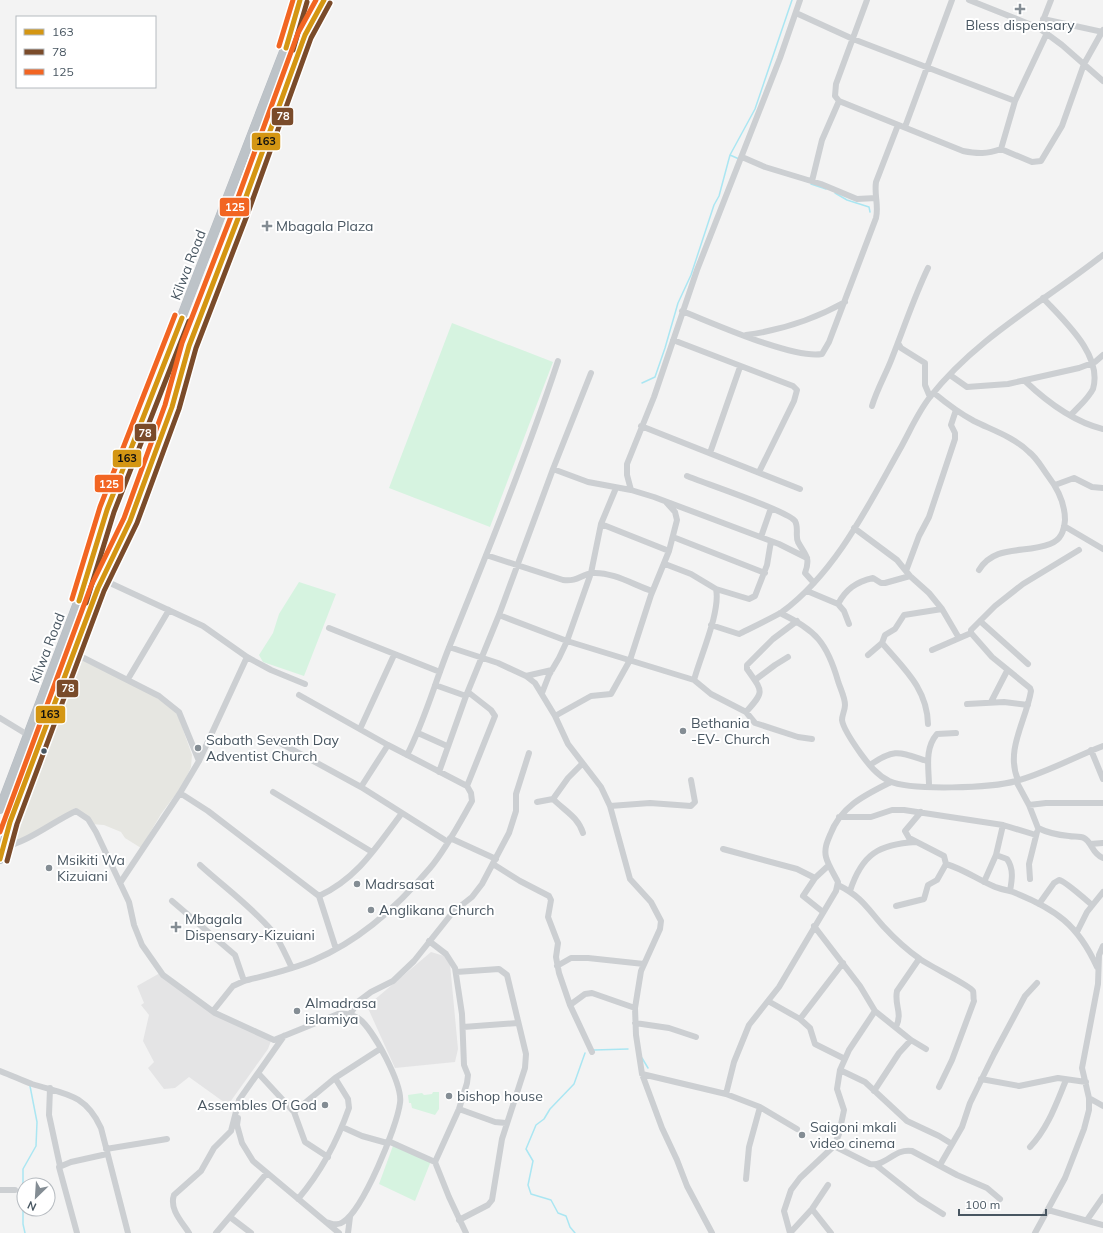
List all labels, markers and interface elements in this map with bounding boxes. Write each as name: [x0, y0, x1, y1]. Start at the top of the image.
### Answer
marker: Bless dispensary: [1014, 3, 1026, 15]
legend: [16, 16, 156, 88]
place label: Bless dispensary: [965, 16, 1075, 34]
text: 163: [52, 24, 74, 39]
text: 78: [52, 44, 66, 59]
text: 125: [52, 64, 74, 79]
line badge: 78: [271, 107, 294, 126]
text: 78: [276, 109, 290, 123]
line badge: 163: [251, 132, 281, 151]
text: 163: [256, 134, 276, 148]
line badge: 125: [219, 197, 250, 217]
text: 125: [225, 200, 245, 214]
place label: Mbagala Plaza: [276, 217, 373, 235]
marker: Mbagala Plaza: [261, 220, 273, 232]
street label: Kilwa Road: [166, 227, 210, 303]
line badge: 78: [134, 423, 157, 442]
text: 78: [138, 426, 152, 440]
line badge: 163: [112, 449, 142, 468]
text: 163: [117, 451, 137, 465]
line badge: 125: [94, 474, 124, 493]
text: 125: [99, 477, 119, 491]
street label: Kilwa Road: [25, 610, 69, 686]
line badge: 78: [56, 679, 79, 698]
text: 78: [61, 681, 75, 695]
line badge: 163: [35, 705, 66, 724]
text: 163: [40, 707, 60, 721]
place label: Bethania -EV- Church: [691, 714, 770, 748]
marker: Bethania -EV- Church: [678, 726, 688, 736]
place label: Sabath Seventh Day Adventist Church: [206, 731, 340, 765]
marker: Sabath Seventh Day Adventist Church: [193, 743, 203, 753]
unlabelled marker: [39, 746, 49, 756]
place label: Msikiti Wa Kizuiani: [57, 851, 125, 885]
marker: Msikiti Wa Kizuiani: [44, 863, 54, 873]
place label: Madrsasat: [365, 875, 435, 893]
marker: Madrsasat: [352, 879, 362, 889]
place label: Anglikana Church: [379, 901, 494, 919]
marker: Anglikana Church: [366, 905, 376, 915]
place label: Mbagala Dispensary-Kizuiani: [185, 910, 315, 944]
marker: Mbagala Dispensary-Kizuiani: [170, 921, 182, 933]
place label: Almadrasa islamiya: [305, 994, 376, 1028]
marker: Almadrasa islamiya: [292, 1006, 302, 1016]
place label: bishop house: [457, 1087, 543, 1105]
marker: bishop house: [444, 1091, 454, 1101]
place label: Assembles Of God: [197, 1096, 317, 1114]
marker: Assembles Of God: [320, 1100, 330, 1110]
place label: Saigoni mkali video cinema: [810, 1118, 897, 1152]
marker: Saigoni mkali video cinema: [797, 1130, 807, 1140]
north arrow: [16, 1177, 56, 1217]
scale bar: [959, 1191, 1046, 1217]
text: 100 m: [965, 1197, 1000, 1212]
text: N: [25, 1198, 38, 1214]

